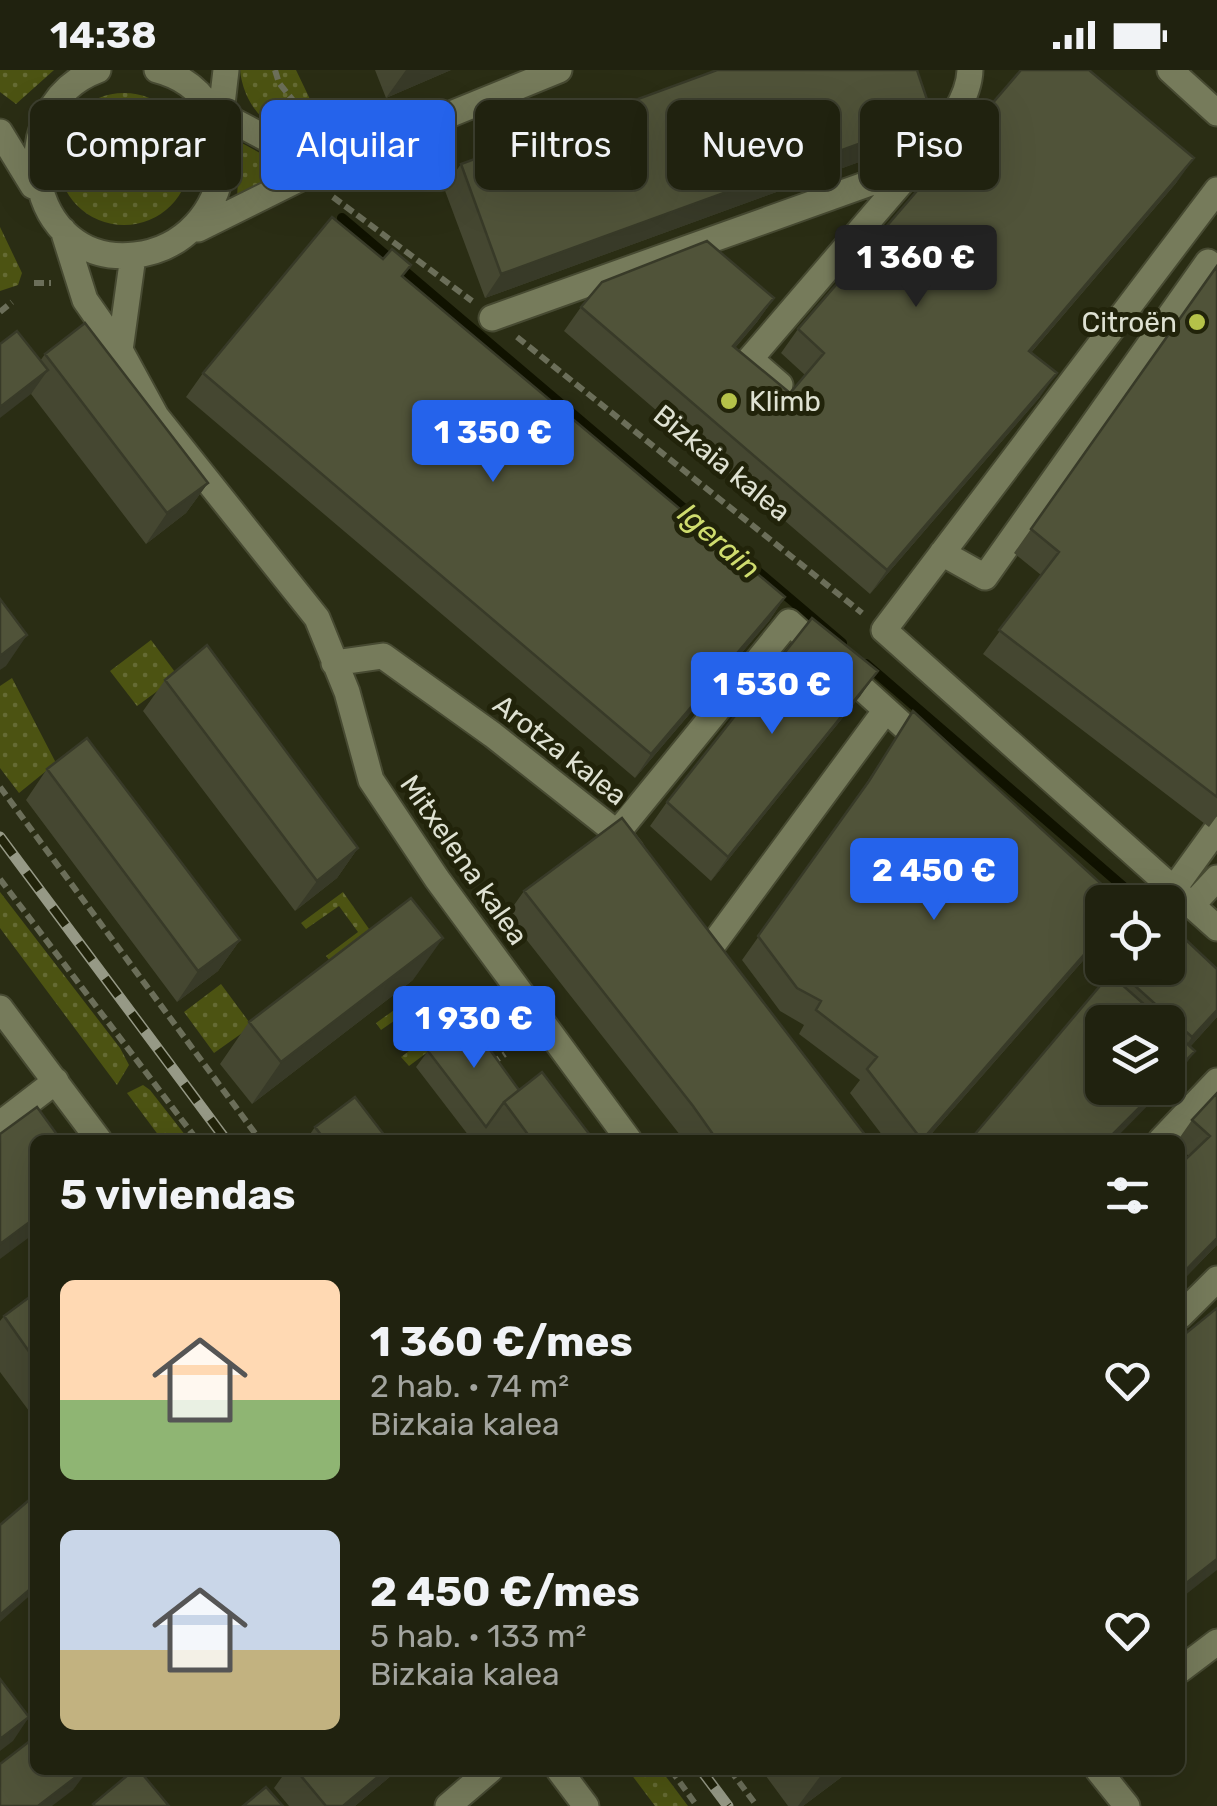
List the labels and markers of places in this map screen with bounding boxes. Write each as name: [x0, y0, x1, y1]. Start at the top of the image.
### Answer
pin: 1 360 €: [824, 225, 1008, 310]
place label: Citroën: [1082, 306, 1177, 339]
marker: Citroën: [1186, 311, 1208, 333]
place label: Klimb: [749, 385, 821, 418]
marker: Klimb: [718, 390, 740, 412]
pin: 1 350 €: [401, 400, 585, 485]
pin: 1 530 €: [680, 652, 864, 737]
pin: 2 450 €: [842, 838, 1026, 923]
pin: 1 930 €: [382, 986, 566, 1071]

